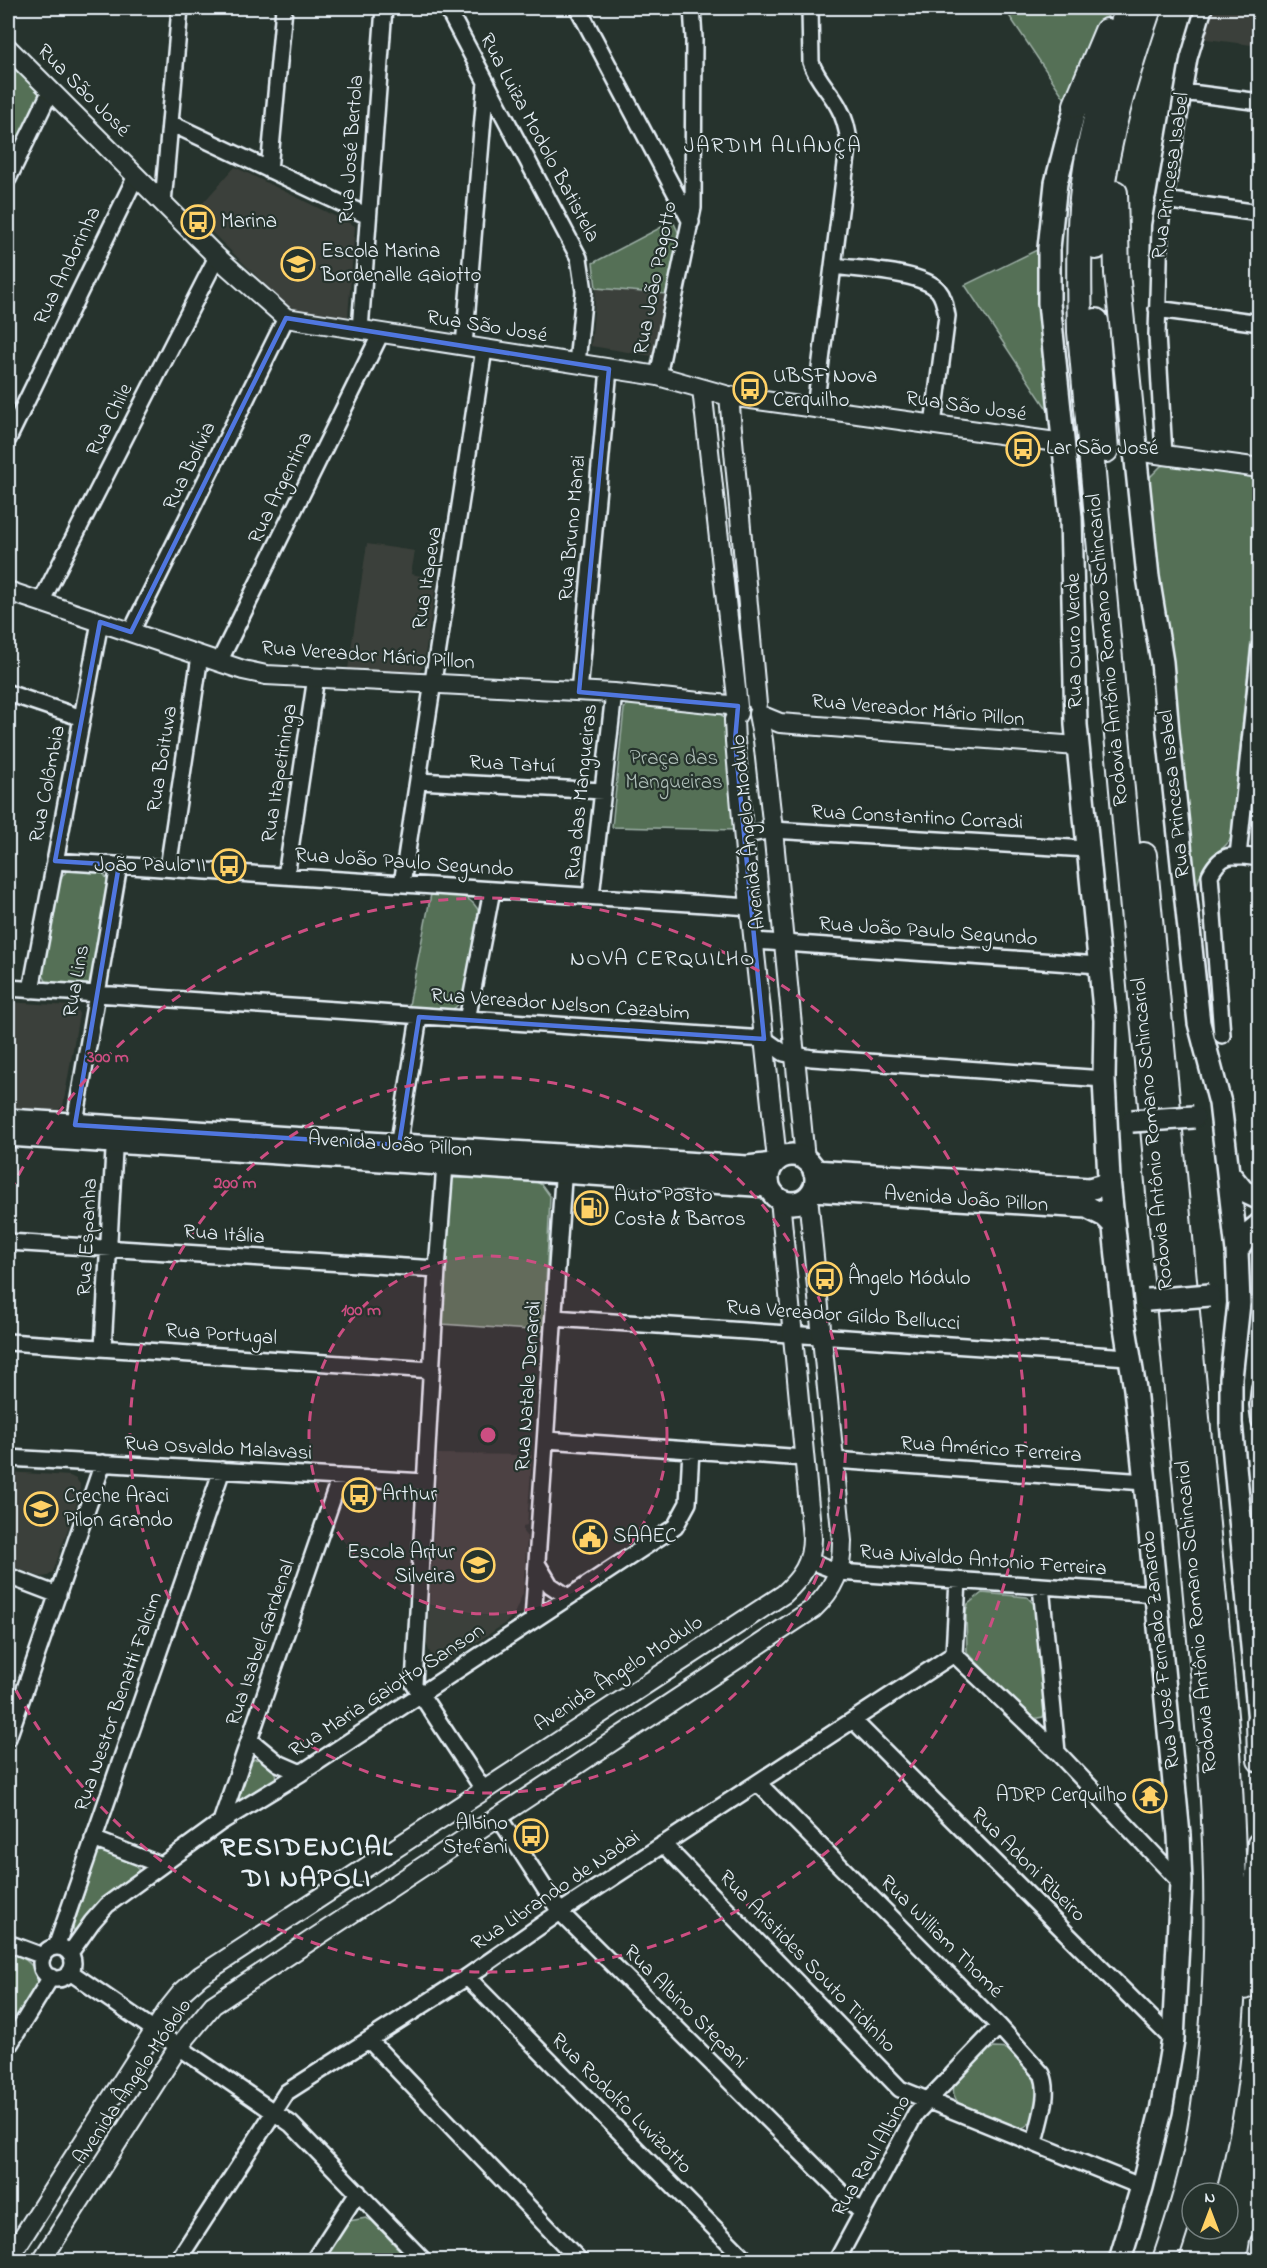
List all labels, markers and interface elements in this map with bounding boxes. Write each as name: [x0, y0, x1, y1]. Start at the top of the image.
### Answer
street label: Rua Luiza Modolo Batistela: [471, 28, 607, 248]
street label: Rua São José: [29, 37, 137, 145]
street label: Rua José Bertola: [332, 74, 372, 224]
street label: Rua Princesa Isabel: [1144, 90, 1198, 262]
district label: JARDIM ALIANÇA: [684, 131, 862, 163]
street label: Rua João Pagotto: [626, 199, 688, 358]
street label: Rua Andorinha: [26, 202, 110, 330]
bus stop icon: Marina: [180, 204, 216, 240]
place label: Marina: [221, 207, 277, 237]
place label: Escola Marina Bordenalle Gaiotto: [320, 237, 481, 291]
school or university icon: Escola Marina Bordenalle Gaiotto: [280, 246, 316, 282]
street label: Rua São José: [425, 303, 550, 351]
place label: UBSF Nova Cerquilho: [773, 362, 877, 416]
bus stop icon: UBSF Nova Cerquilho: [732, 371, 768, 407]
street label: Rua Chile: [79, 378, 141, 462]
street label: Rua São José: [904, 384, 1029, 430]
street label: Rua Bolívia: [156, 417, 224, 515]
street label: Rua Argentina: [241, 427, 323, 550]
bus stop icon: Lar São José: [1005, 431, 1041, 467]
place label: Lar São José: [1046, 434, 1159, 464]
street label: Rua Bruno Manzi: [552, 454, 594, 602]
street label: Rodovia Antônio Romano Schincariol: [1079, 492, 1137, 808]
street label: Rua Itapeva: [405, 524, 451, 632]
street label: Rua Ouro Verde: [1059, 572, 1091, 709]
street label: Rua Vereador Mário Pillon: [260, 634, 476, 678]
street label: Rua Vereador Mário Pillon: [810, 687, 1026, 735]
street label: Rua Itapetininga: [254, 701, 308, 845]
street label: Rua das Mangueiras: [558, 703, 608, 882]
street label: Rua Boituva: [140, 704, 186, 814]
street label: Rua Princesa Isabel: [1151, 709, 1199, 879]
street label: Rua Colômbia: [22, 723, 74, 845]
street label: Avenida Ângelo Modulo: [722, 733, 776, 931]
park label: Praça das Mangueiras: [625, 744, 723, 800]
street label: Rua Tatuí: [468, 748, 556, 782]
street label: Rua Constantino Corradi: [810, 797, 1024, 839]
street label: Rua João Paulo Segundo: [293, 840, 515, 888]
bus stop icon: João Paulo II: [211, 848, 247, 884]
place label: João Paulo II: [94, 851, 206, 881]
street label: Rua João Paulo Segundo: [817, 909, 1039, 957]
street label: Rua Lins: [56, 943, 98, 1019]
district label: NOVA CERQUILHO: [570, 944, 756, 976]
street label: Rodovia Antônio Romano Schincariol: [1124, 976, 1182, 1292]
street label: Rua Vereador Nelson Cazabim: [429, 981, 691, 1029]
text: 300 m: [86, 1045, 129, 1071]
street label: Avenida João Pillon: [307, 1124, 473, 1166]
text: 200 m: [213, 1171, 257, 1197]
street label: Rua Espanha: [70, 1177, 106, 1297]
street label: Avenida João Pillon: [883, 1179, 1049, 1221]
place label: Auto Posto Costa & Barros: [614, 1181, 746, 1235]
fuel station icon: Auto Posto Costa & Barros: [573, 1190, 609, 1226]
street label: Rua Itália: [182, 1217, 266, 1253]
bus stop icon: Ângelo Módulo: [807, 1261, 843, 1297]
place label: Ângelo Módulo: [848, 1262, 971, 1296]
street label: Rua Vereador Gildo Bellucci: [725, 1293, 961, 1339]
text: 100 m: [341, 1298, 381, 1324]
street label: Rua Natale Denardi: [508, 1300, 550, 1472]
street label: Rua Portugal: [164, 1316, 278, 1356]
centre of rings: [478, 1425, 498, 1445]
street label: Rua Osvaldo Malavasi: [123, 1429, 313, 1469]
street label: Rua Américo Ferreira: [899, 1429, 1083, 1471]
street label: Rodovia Antônio Romano Schincariol: [1168, 1459, 1226, 1775]
bus stop icon: Arthur: [341, 1477, 377, 1513]
place label: Arthur: [382, 1480, 437, 1510]
place label: Creche Araci Pilon Grando: [64, 1482, 173, 1536]
school or university icon: Creche Araci Pilon Grando: [23, 1491, 59, 1527]
public building icon: SAAEC: [572, 1519, 608, 1555]
place label: SAAEC: [613, 1522, 677, 1552]
street label: Rua José Fernado Zanardo: [1134, 1529, 1188, 1771]
street label: Rua Nivaldo Antonio Ferreira: [858, 1537, 1108, 1585]
place label: Escola Artur Silveira: [347, 1538, 455, 1592]
school or university icon: Escola Artur Silveira: [460, 1547, 496, 1583]
street label: Rua Isabel Gardenal: [219, 1556, 303, 1730]
street label: Rua Nestor Benatti Falcim: [67, 1588, 171, 1816]
street label: Avenida Ângelo Modulo: [527, 1606, 711, 1742]
street label: Rua Maria Gaiotto Sanson: [283, 1616, 491, 1766]
temple icon: ADRP Cerquilho: [1132, 1778, 1168, 1814]
place label: ADRP Cerquilho: [996, 1781, 1127, 1811]
street label: Rua Adoni Ribeiro: [964, 1801, 1093, 1930]
place label: Albino Stefani: [443, 1809, 508, 1863]
bus stop icon: Albino Stefani: [513, 1818, 549, 1854]
street label: Rua Librando de Nadai: [466, 1823, 646, 1959]
district label: RESIDENCIAL DI NAPOLI: [220, 1829, 394, 1899]
street label: Rua Aristides Souto Tidinho: [711, 1864, 903, 2060]
street label: Rua William Thomé: [873, 1869, 1010, 2006]
street label: Rua Albino Stepani: [616, 1938, 754, 2076]
street label: Avenida Ângelo Módolo: [65, 1992, 202, 2172]
street label: Rua Rodolfo Luvizotto: [543, 2026, 699, 2182]
street label: Rua Raul Albino: [825, 2089, 919, 2223]
north arrow: [1180, 2181, 1240, 2241]
text: N: [1205, 2186, 1216, 2210]

